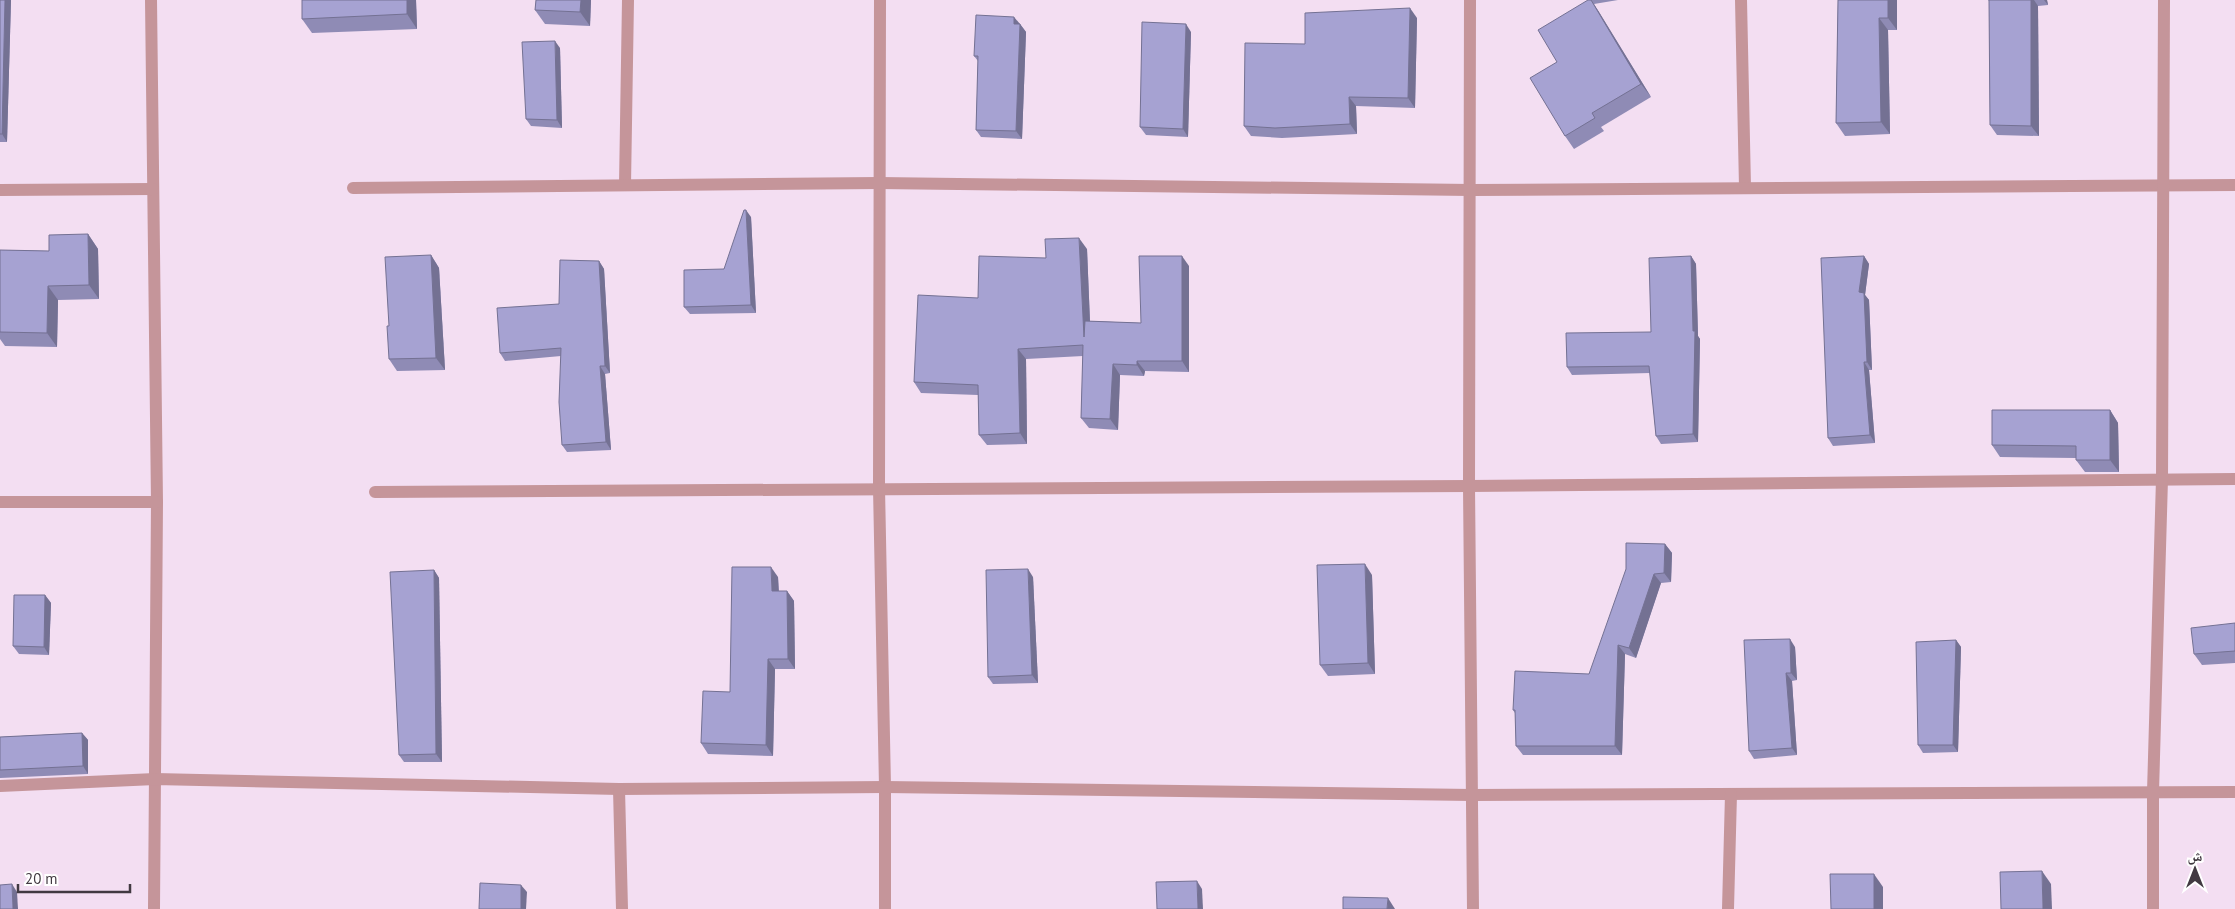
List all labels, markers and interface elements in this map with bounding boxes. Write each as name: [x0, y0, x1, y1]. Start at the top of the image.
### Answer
north arrow: [2170, 844, 2220, 894]
text: ش: [2188, 847, 2203, 865]
scale bar: [18, 862, 130, 894]
text: 20 m: [25, 869, 58, 888]

